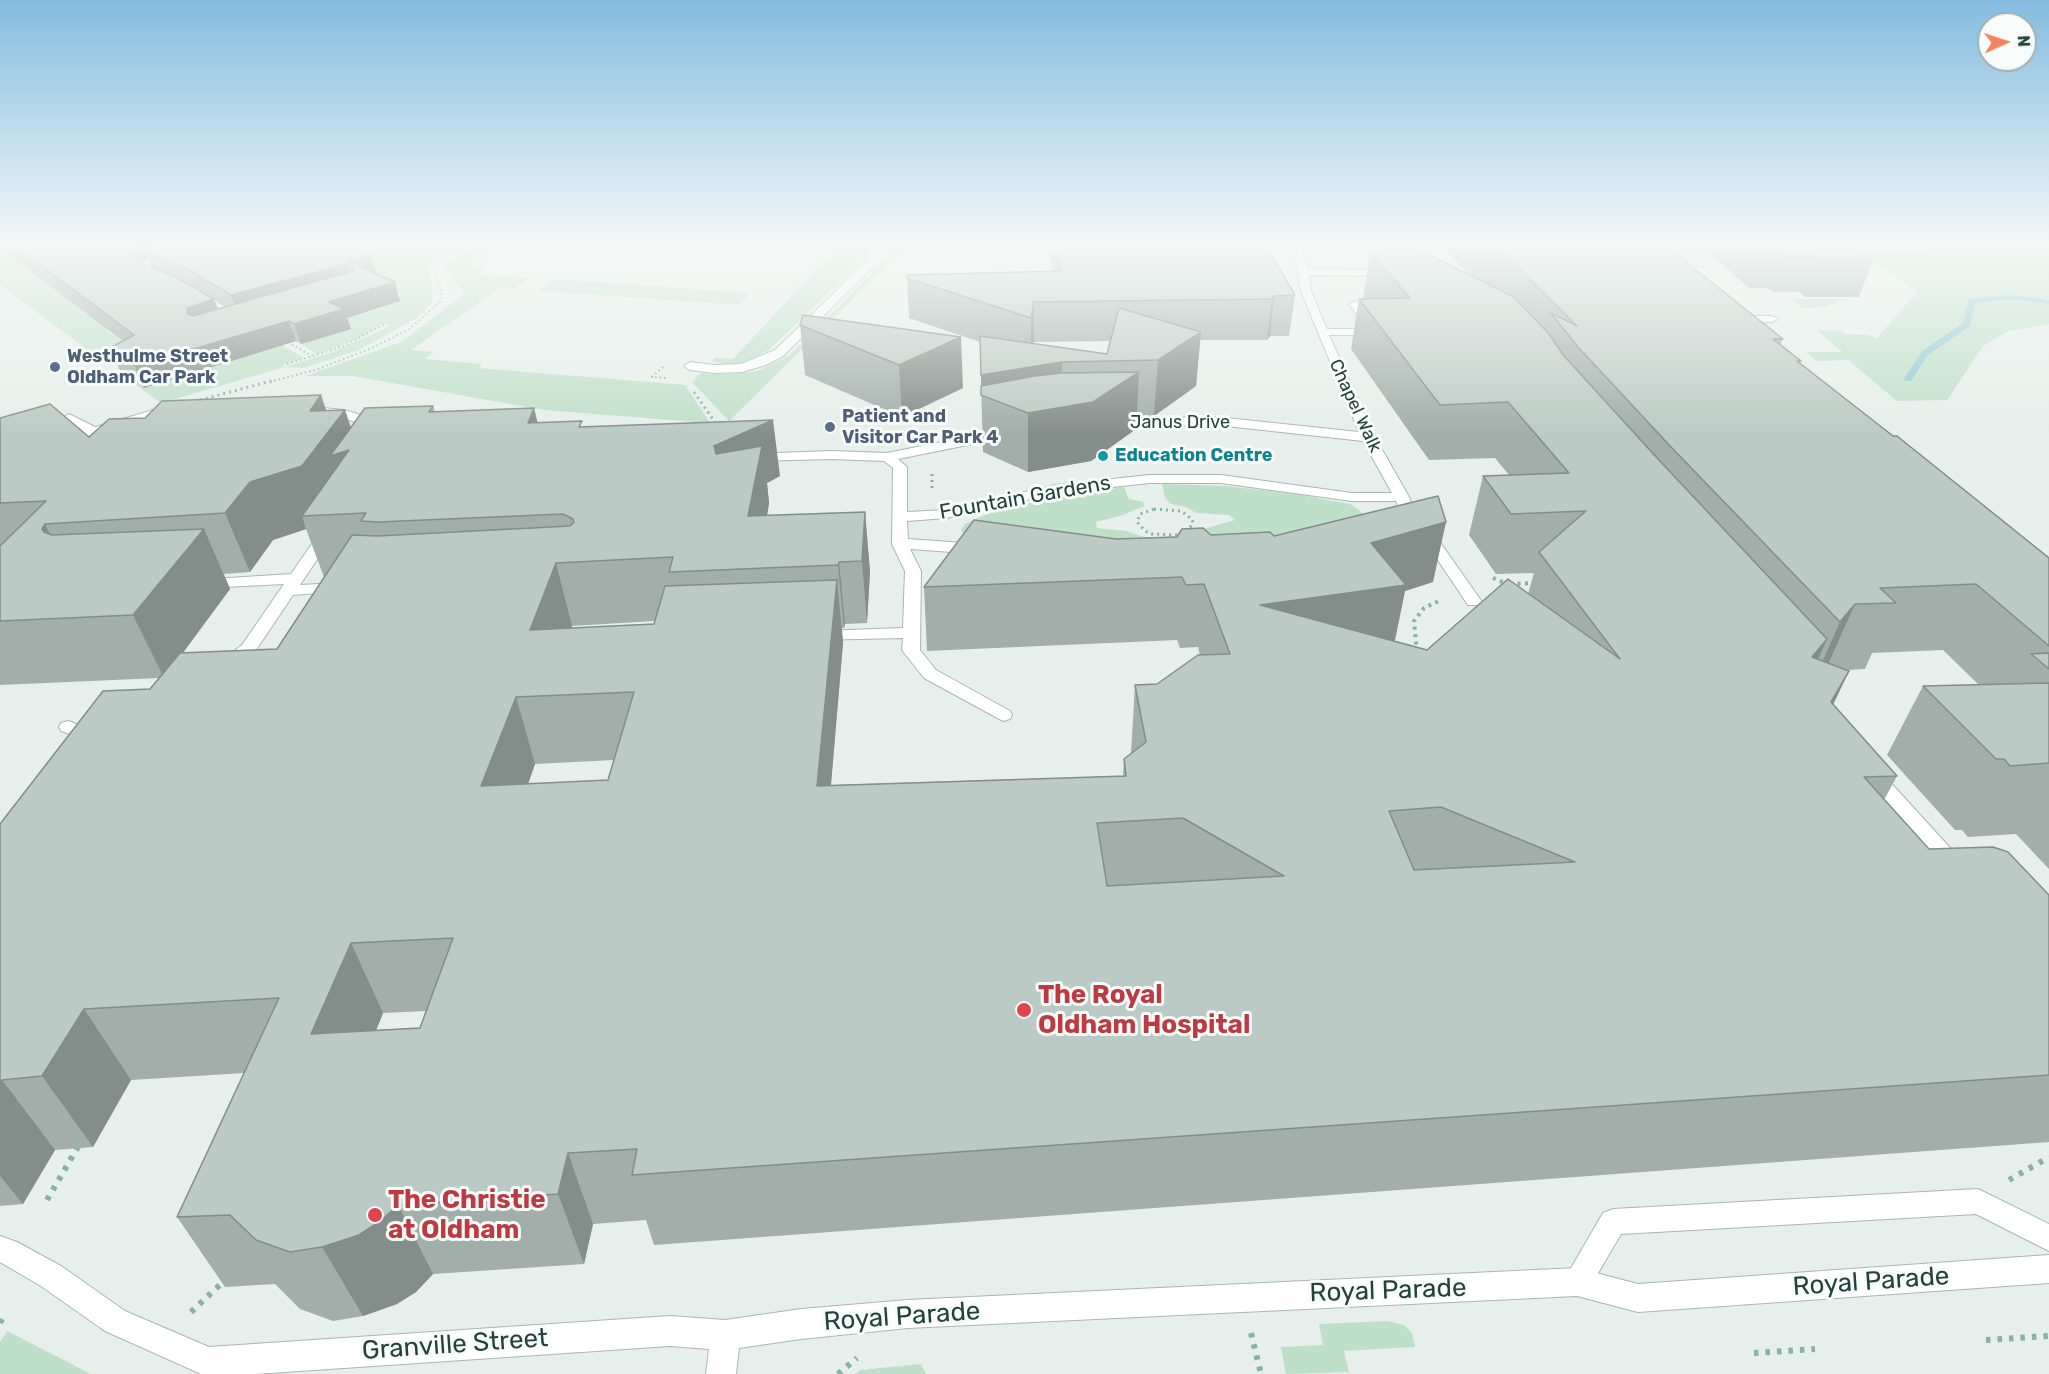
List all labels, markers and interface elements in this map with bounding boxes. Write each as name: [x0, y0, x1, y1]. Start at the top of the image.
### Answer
north arrow: [1977, 12, 2037, 72]
text: N: [2014, 35, 2033, 47]
place label: Westhulme Street Oldham Car Park: [67, 346, 228, 388]
street label: Chapel Walk: [1324, 356, 1386, 456]
marker: Westhulme Street Oldham Car Park: [48, 360, 62, 374]
place label: Patient and Visitor Car Park 4: [842, 406, 999, 448]
street label: Janus Drive: [1130, 412, 1230, 434]
marker: Patient and Visitor Car Park 4: [823, 420, 837, 434]
place label: Education Centre: [1115, 445, 1272, 467]
marker: Education Centre: [1096, 449, 1110, 463]
street label: Fountain Gardens: [937, 471, 1113, 525]
place label: The Royal Oldham Hospital: [1038, 979, 1250, 1040]
marker: The Royal Oldham Hospital: [1015, 1001, 1033, 1019]
place label: The Christie at Oldham: [388, 1184, 546, 1246]
marker: The Christie at Oldham: [366, 1206, 384, 1224]
street label: Royal Parade: [1792, 1261, 1950, 1303]
street label: Royal Parade: [1309, 1273, 1467, 1309]
street label: Royal Parade: [823, 1296, 981, 1338]
street label: Granville Street: [361, 1323, 549, 1367]

